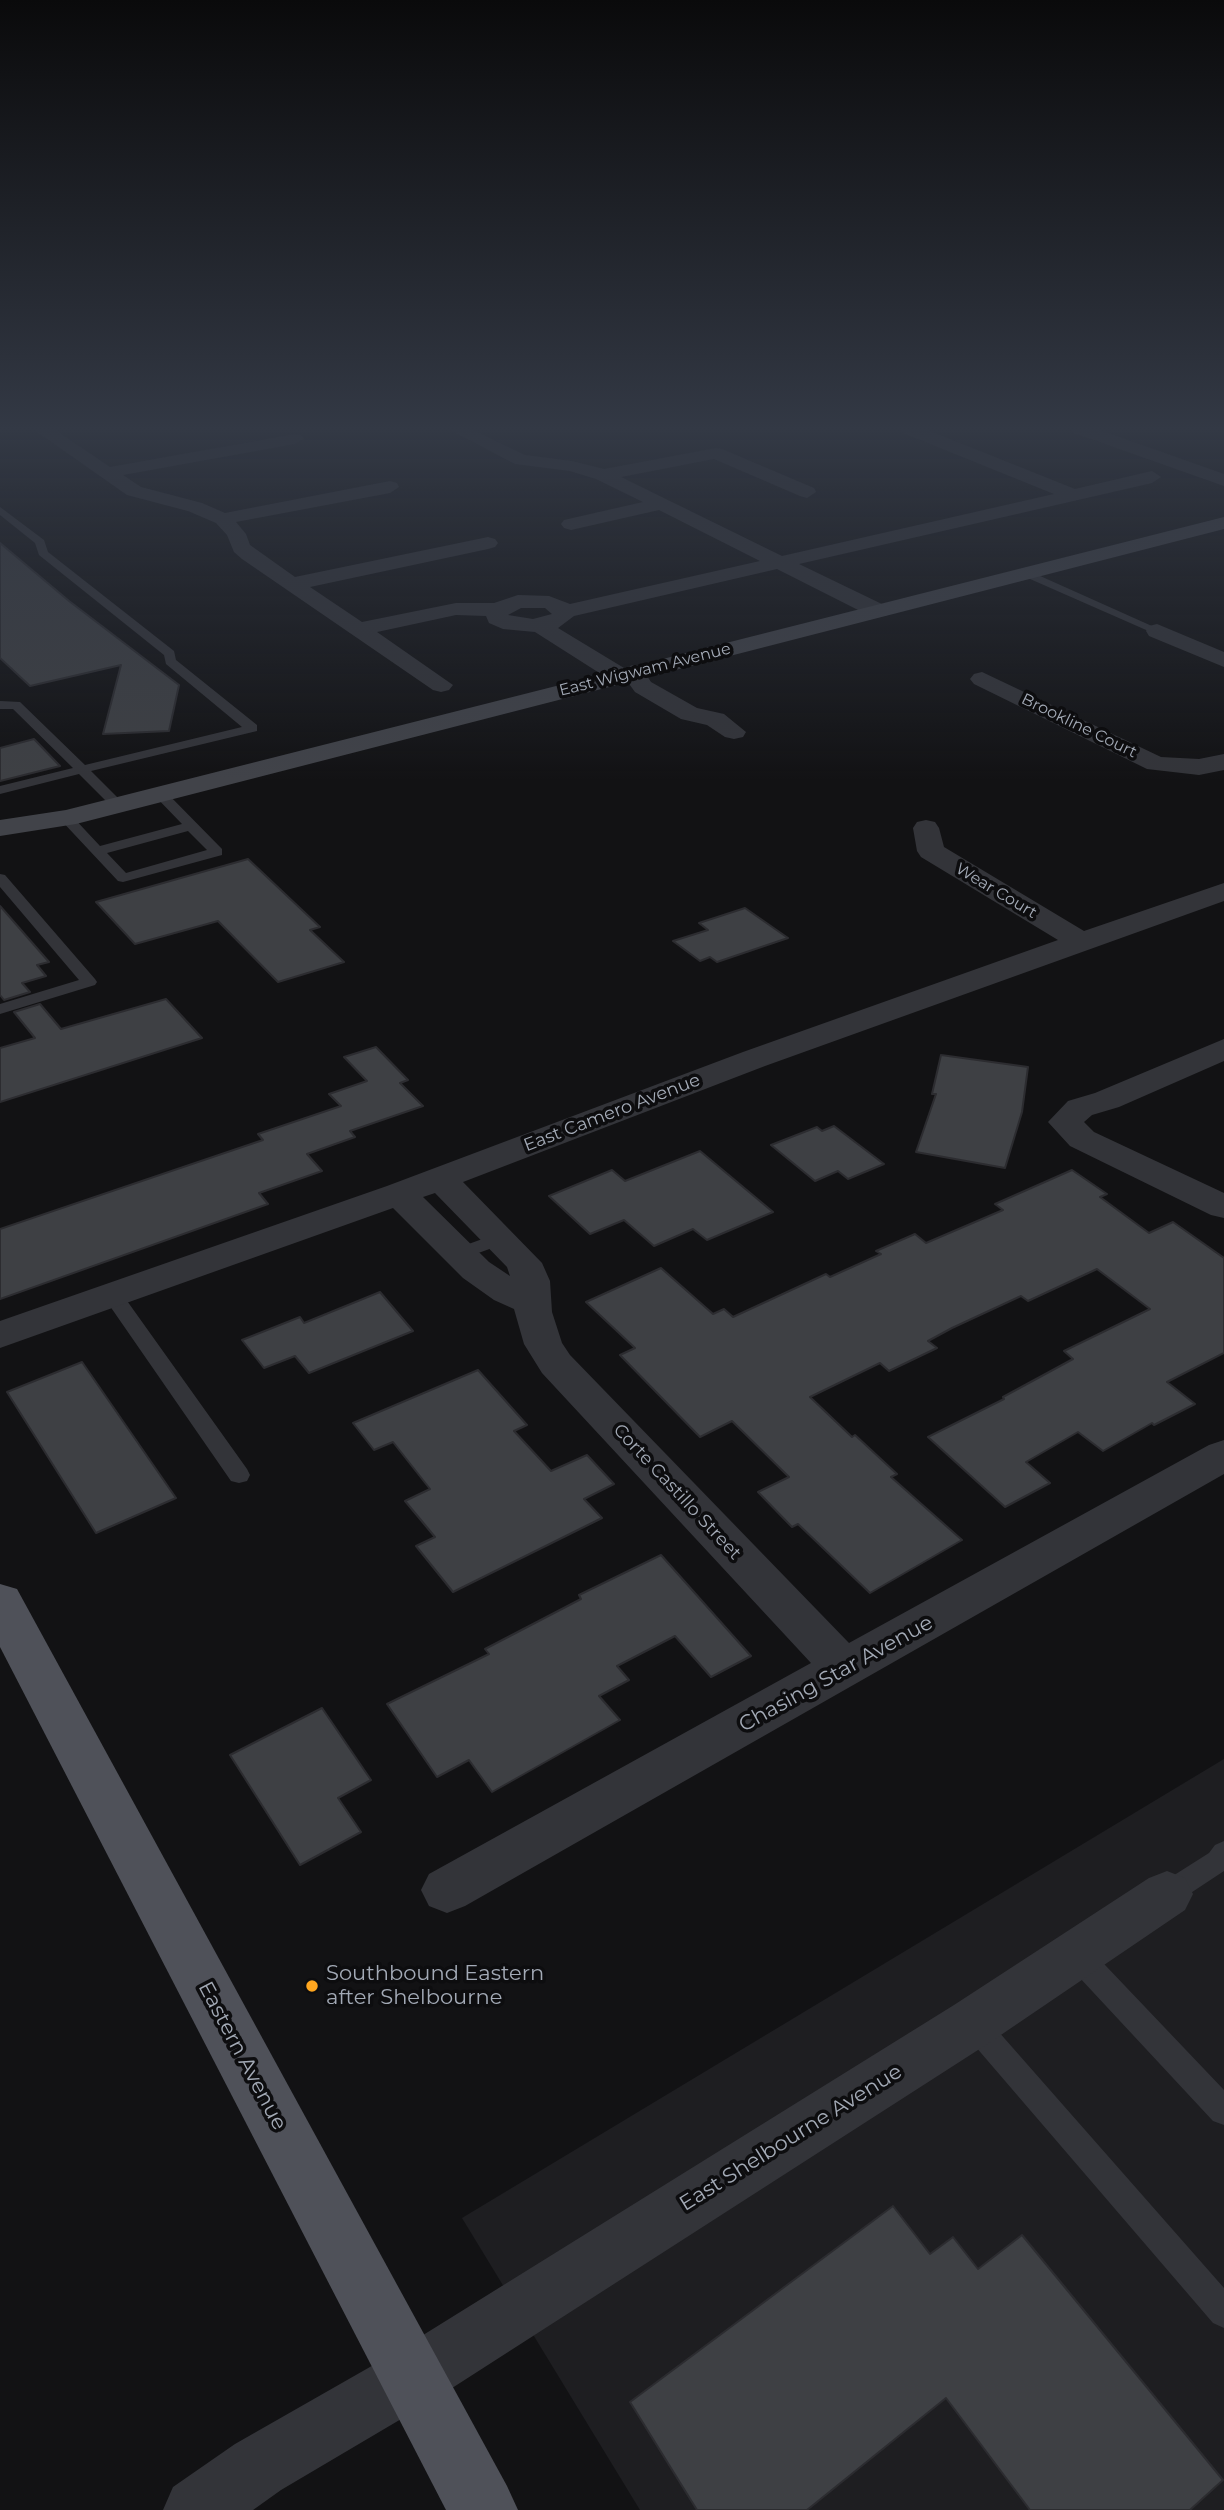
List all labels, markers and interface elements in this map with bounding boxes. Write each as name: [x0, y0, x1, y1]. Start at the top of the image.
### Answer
street label: East Wigwam Avenue: [557, 639, 733, 701]
street label: Brookline Court: [1018, 690, 1140, 762]
street label: Wear Court: [952, 859, 1040, 923]
street label: East Camero Avenue: [521, 1069, 703, 1157]
street label: Corte Castillo Street: [608, 1420, 746, 1564]
street label: Chasing Star Avenue: [735, 1610, 937, 1738]
place label: Southbound Eastern after Shelbourne: [326, 1961, 544, 2011]
street label: Eastern Avenue: [192, 1977, 292, 2135]
marker: Southbound Eastern after Shelbourne: [304, 1978, 320, 1994]
street label: East Shelbourne Avenue: [675, 2059, 907, 2217]

